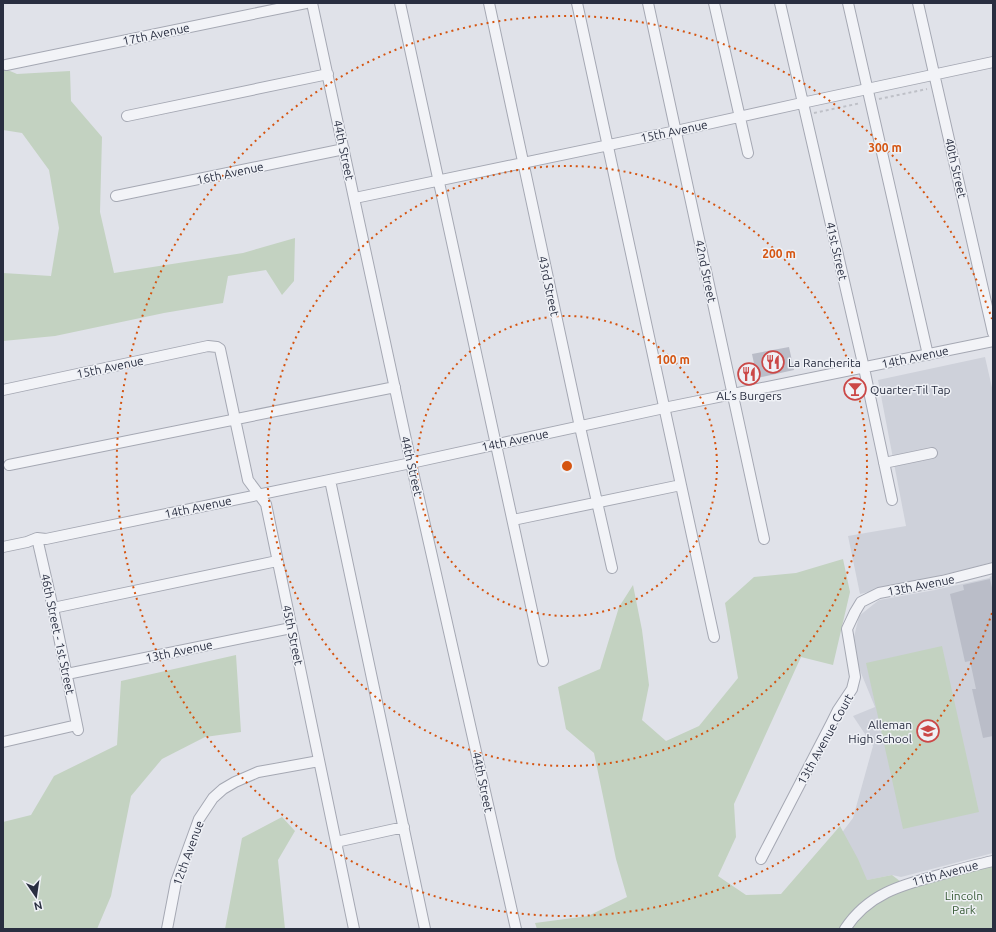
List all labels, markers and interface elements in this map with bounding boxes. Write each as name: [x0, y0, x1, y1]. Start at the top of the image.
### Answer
street label: 17th Avenue: [121, 21, 191, 47]
street label: 15th Avenue: [639, 118, 709, 144]
street label: 44th Street: [331, 119, 357, 182]
street label: 40th Street: [943, 137, 969, 200]
text: 300 m: [868, 141, 902, 154]
street label: 16th Avenue: [195, 160, 265, 186]
street label: 41st Street: [824, 220, 850, 282]
street label: 42nd Street: [693, 239, 719, 304]
text: 200 m: [762, 247, 796, 260]
street label: 43rd Street: [536, 255, 562, 318]
street label: 14th Avenue: [880, 344, 950, 370]
restaurant icon: La Rancherita: [760, 349, 786, 375]
text: 100 m: [656, 353, 690, 366]
street label: 15th Avenue: [75, 354, 145, 380]
place label: La Rancherita: [788, 356, 861, 369]
restaurant icon: AL’s Burgers: [736, 361, 762, 387]
bar icon: Quarter-Til Tap: [842, 376, 868, 402]
place label: Quarter-Til Tap: [870, 383, 951, 396]
place label: AL’s Burgers: [716, 389, 782, 402]
street label: 14th Avenue: [480, 427, 550, 453]
street label: 44th Street: [399, 435, 425, 498]
centre of rings: [560, 459, 574, 473]
street label: 14th Avenue: [163, 494, 233, 520]
street label: 46th Street - 1st Street: [39, 572, 77, 696]
street label: 13th Avenue: [886, 572, 956, 598]
street label: 45th Street: [280, 604, 306, 667]
street label: 13th Avenue: [144, 638, 214, 664]
street label: 13th Avenue Court: [795, 691, 855, 787]
place label: Alleman High School: [848, 718, 912, 745]
school or university icon: Alleman High School: [915, 718, 941, 744]
street label: 44th Street: [470, 751, 496, 814]
street label: 12th Avenue: [170, 819, 206, 887]
street label: 11th Avenue: [910, 858, 980, 888]
north arrow: [16, 876, 56, 916]
park label: Lincoln Park: [945, 889, 983, 916]
text: N: [33, 899, 44, 913]

